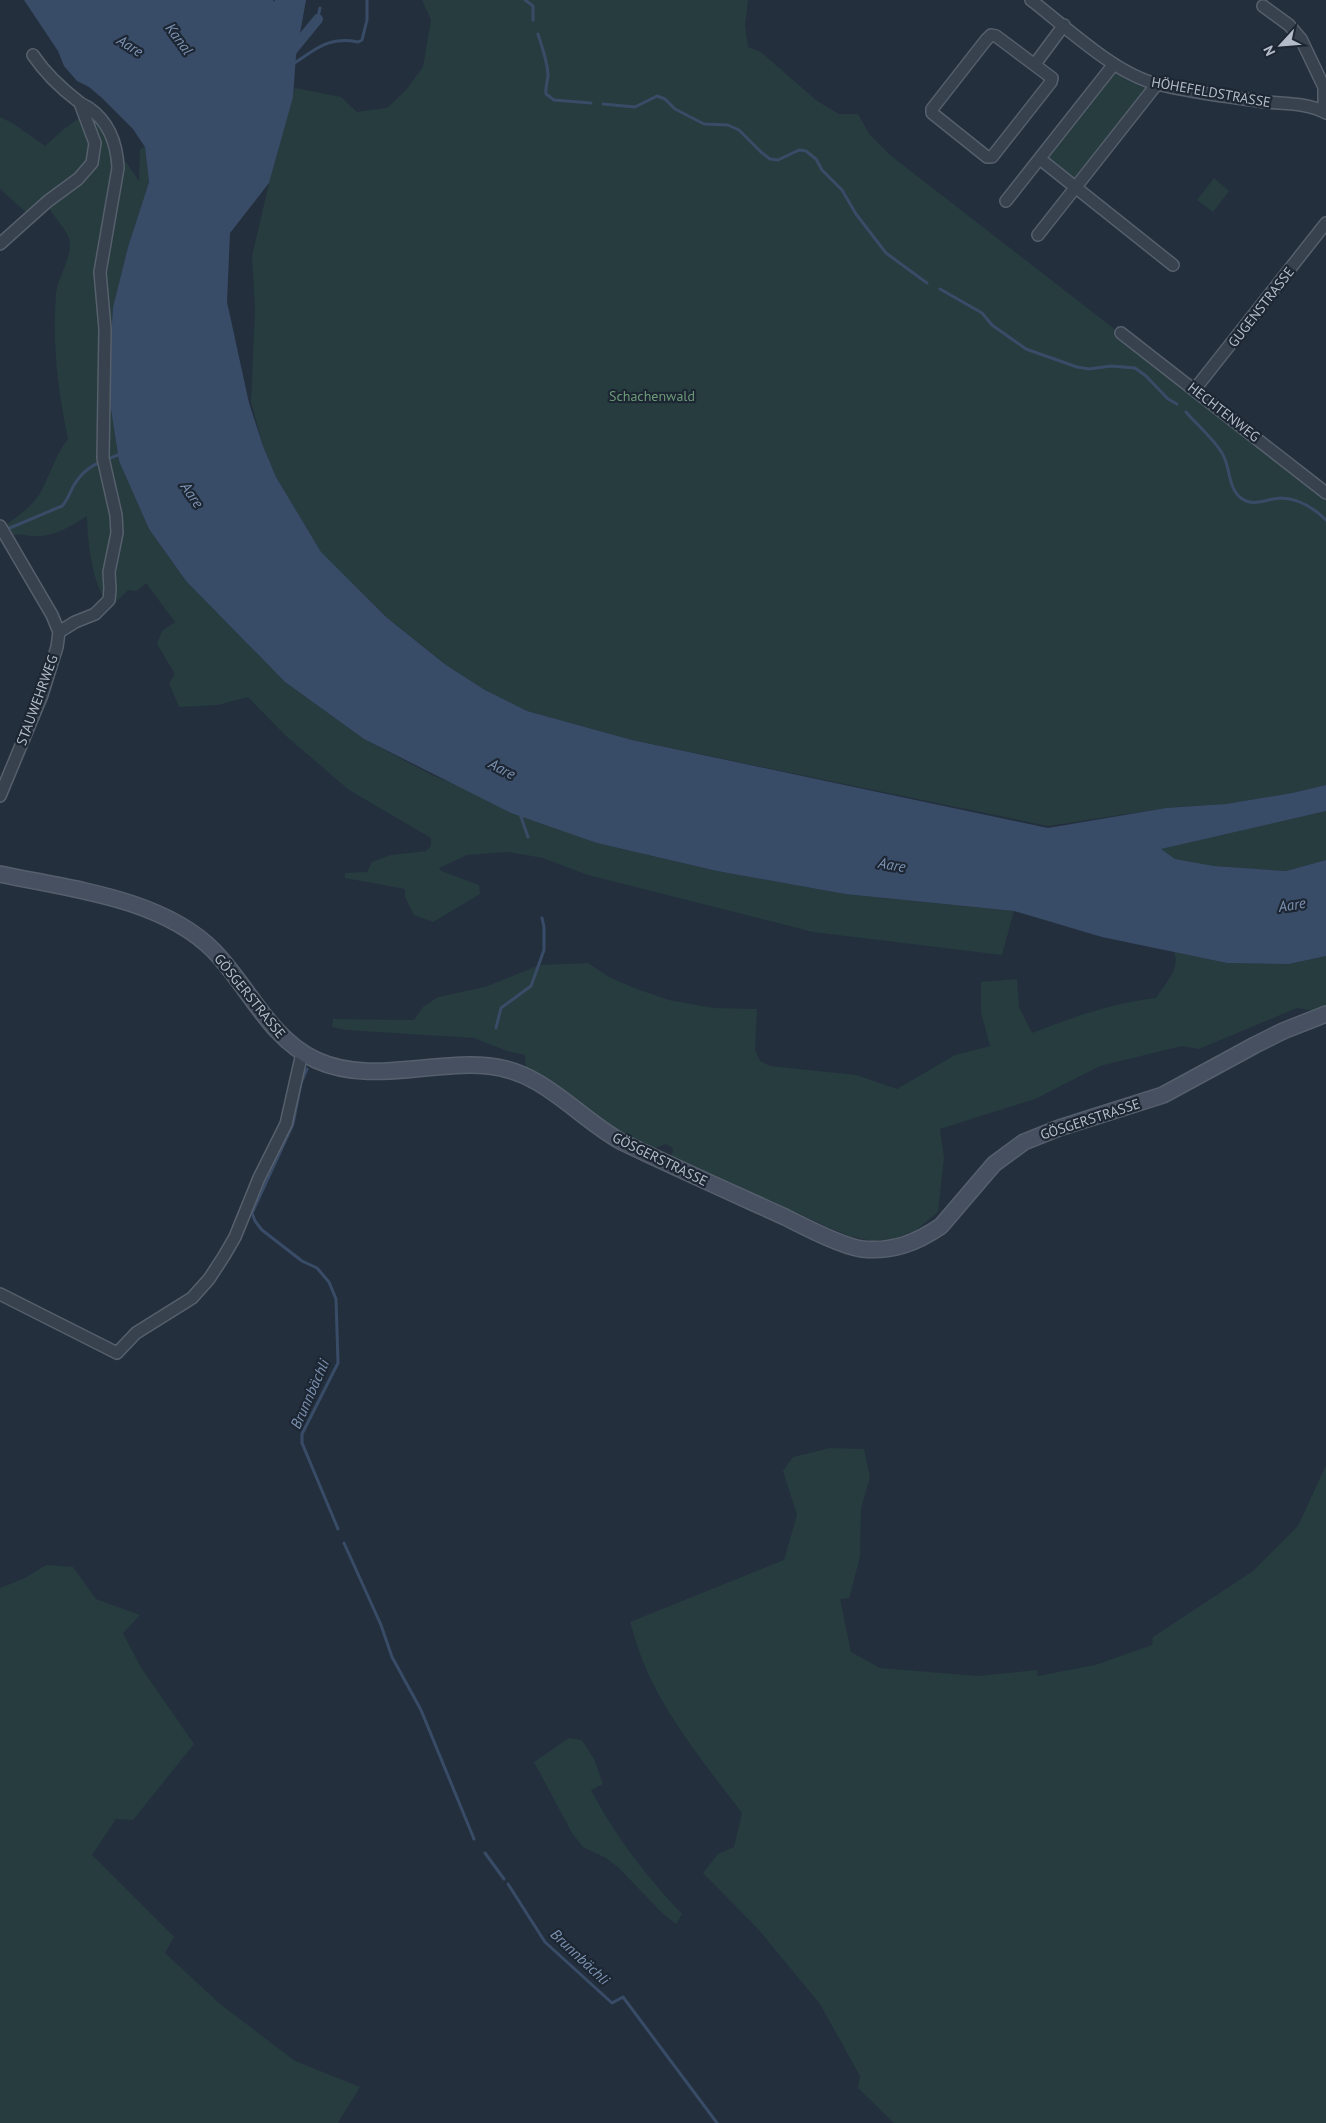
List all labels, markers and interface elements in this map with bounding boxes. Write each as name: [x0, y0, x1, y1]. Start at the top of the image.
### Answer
water label: Kanal: [162, 19, 197, 58]
north arrow: [1256, 20, 1306, 70]
water label: Aare: [113, 30, 147, 61]
text: N: [1259, 43, 1279, 59]
street label: HÖHEFELDSTRASSE: [1150, 73, 1272, 111]
street label: GUGENSTRASSE: [1224, 263, 1298, 351]
street label: HECHTENWEG: [1184, 378, 1264, 446]
park label: Schachenwald: [609, 387, 695, 405]
water label: Aare: [176, 477, 208, 511]
street label: STAUWEHRWEG: [12, 652, 62, 748]
water label: Aare: [485, 753, 519, 783]
water label: Aare: [876, 853, 907, 876]
water label: Aare: [1276, 893, 1307, 916]
street label: GÖSGERSTRASSE: [210, 950, 290, 1042]
street label: GÖSGERSTRASSE: [1038, 1094, 1142, 1144]
street label: GÖSGERSTRASSE: [609, 1128, 711, 1190]
water label: Brunnbächli: [286, 1355, 334, 1431]
water label: Brunnbächli: [547, 1924, 615, 1990]

